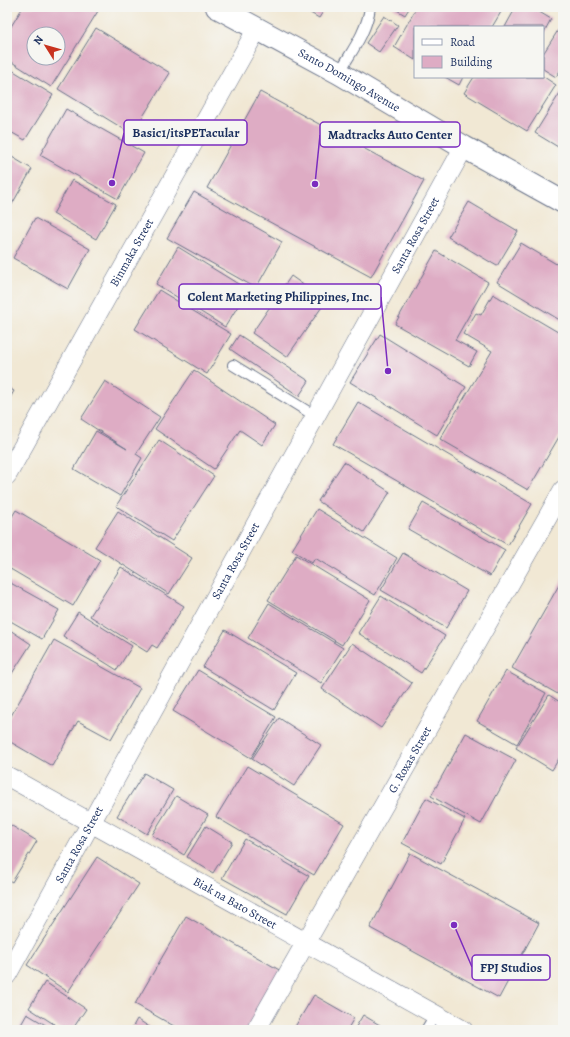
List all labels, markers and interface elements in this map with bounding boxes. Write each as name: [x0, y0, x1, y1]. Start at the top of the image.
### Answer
north arrow: [26, 26, 66, 66]
legend: [414, 26, 544, 78]
text: N: [30, 33, 47, 48]
text: Road: [450, 34, 476, 50]
street label: Santo Domingo Avenue: [295, 44, 403, 115]
text: Building: [450, 54, 492, 70]
callout: Basic1/itsPETacular: [124, 120, 247, 145]
callout: Madtracks Auto Center: [320, 122, 460, 147]
text: Basic1/itsPETacular: [132, 124, 240, 141]
text: Madtracks Auto Center: [328, 126, 453, 143]
street label: Santa Rosa Street: [388, 194, 443, 277]
street label: Binmaka Street: [106, 216, 157, 290]
callout: Colent Marketing Philippines, Inc.: [179, 284, 381, 309]
text: Colent Marketing Philippines, Inc.: [187, 288, 373, 305]
street label: Santa Rosa Street: [208, 520, 263, 602]
street label: G. Roxas Street: [384, 723, 435, 796]
street label: Santa Rosa Street: [51, 803, 107, 886]
street label: Biak na Bato Street: [190, 873, 280, 933]
callout: FPJ Studios: [472, 955, 550, 980]
text: FPJ Studios: [480, 959, 542, 976]

